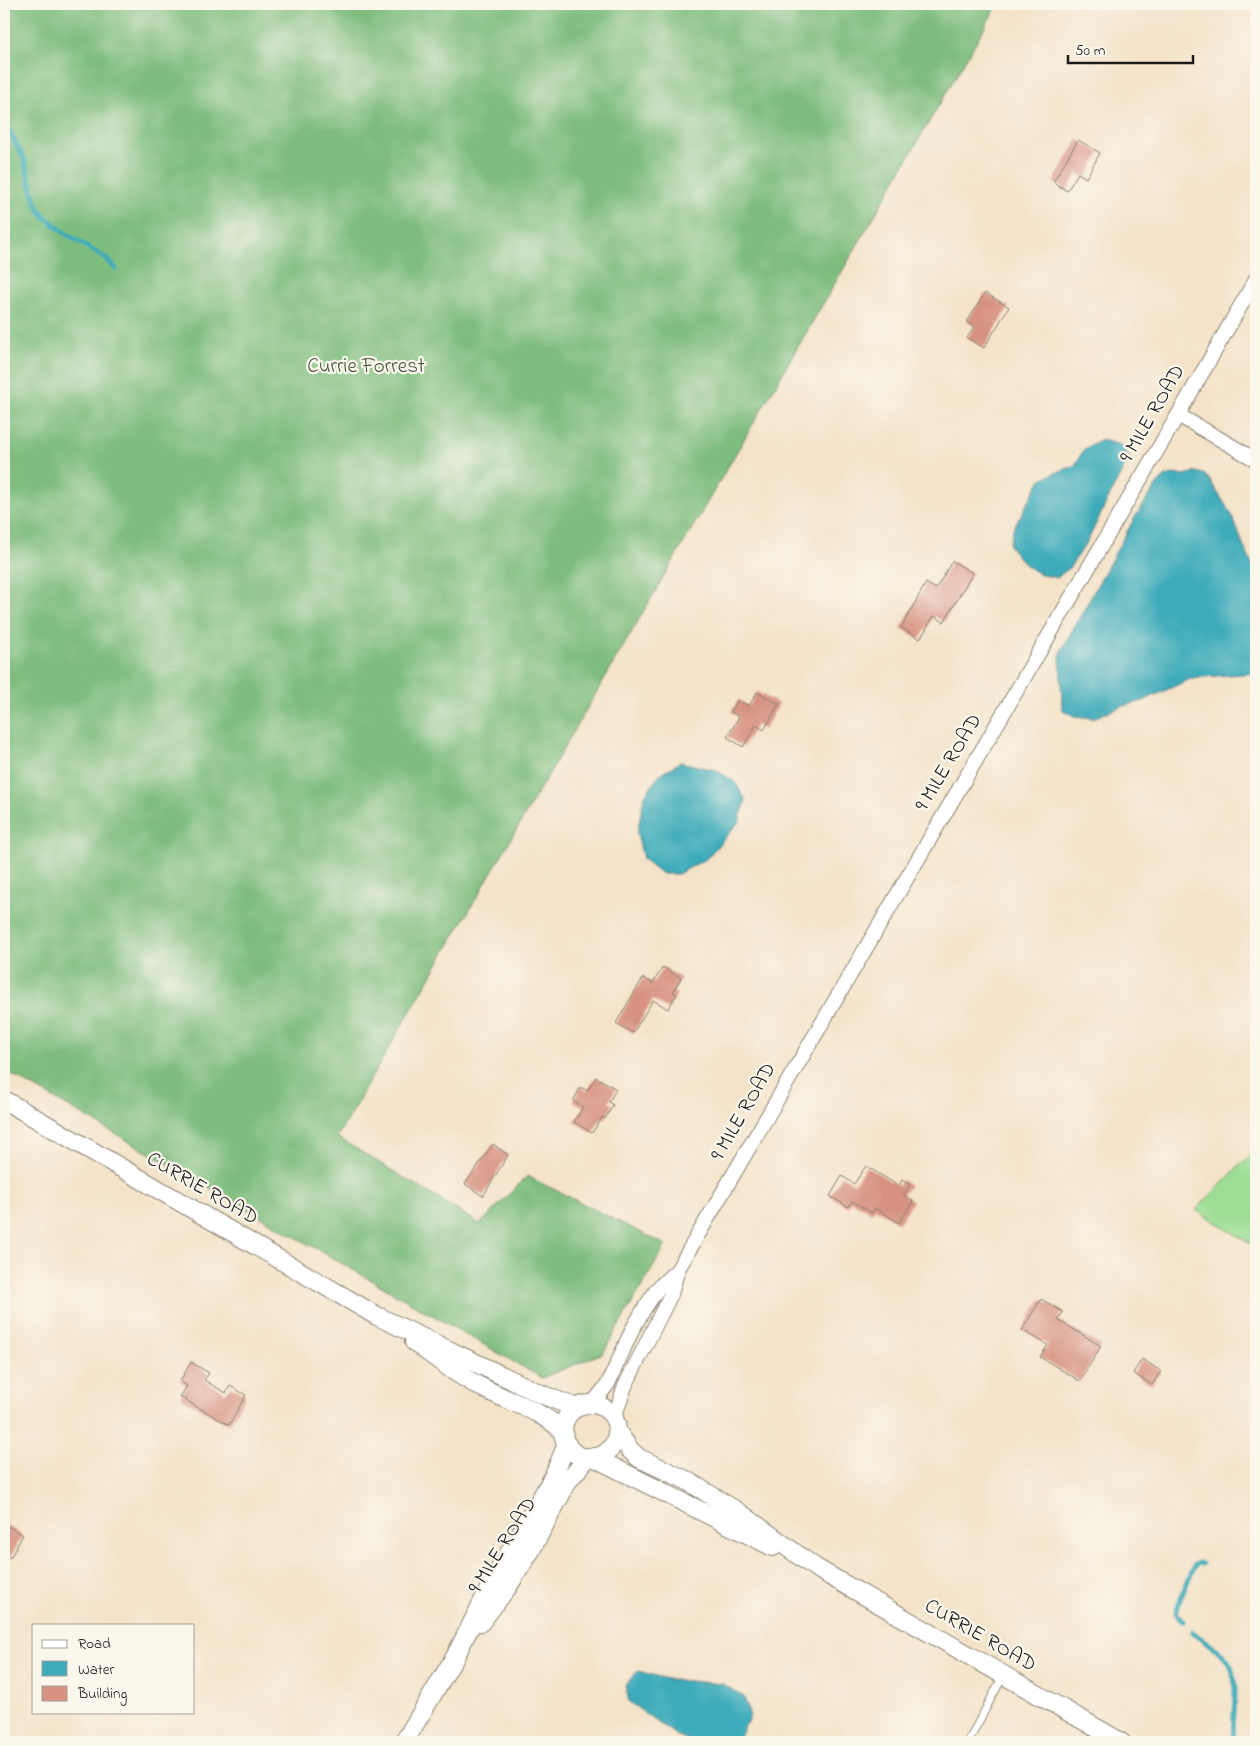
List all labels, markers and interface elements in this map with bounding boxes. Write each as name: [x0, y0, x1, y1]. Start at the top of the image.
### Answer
scale bar: [1068, 32, 1192, 64]
text: 50 m: [1075, 40, 1106, 62]
park label: Currie Forrest: [307, 352, 425, 382]
street label: 9 MILE ROAD: [1113, 359, 1193, 469]
street label: 9 MILE ROAD: [908, 709, 990, 817]
street label: 9 MILE ROAD: [704, 1057, 784, 1167]
street label: CURRIE ROAD: [140, 1145, 264, 1233]
street label: 9 MILE ROAD: [461, 1492, 545, 1600]
street label: CURRIE ROAD: [918, 1592, 1042, 1680]
legend: [32, 1624, 195, 1714]
text: Road: [78, 1633, 111, 1655]
text: Water: [78, 1659, 114, 1681]
text: Building: [77, 1683, 127, 1706]

